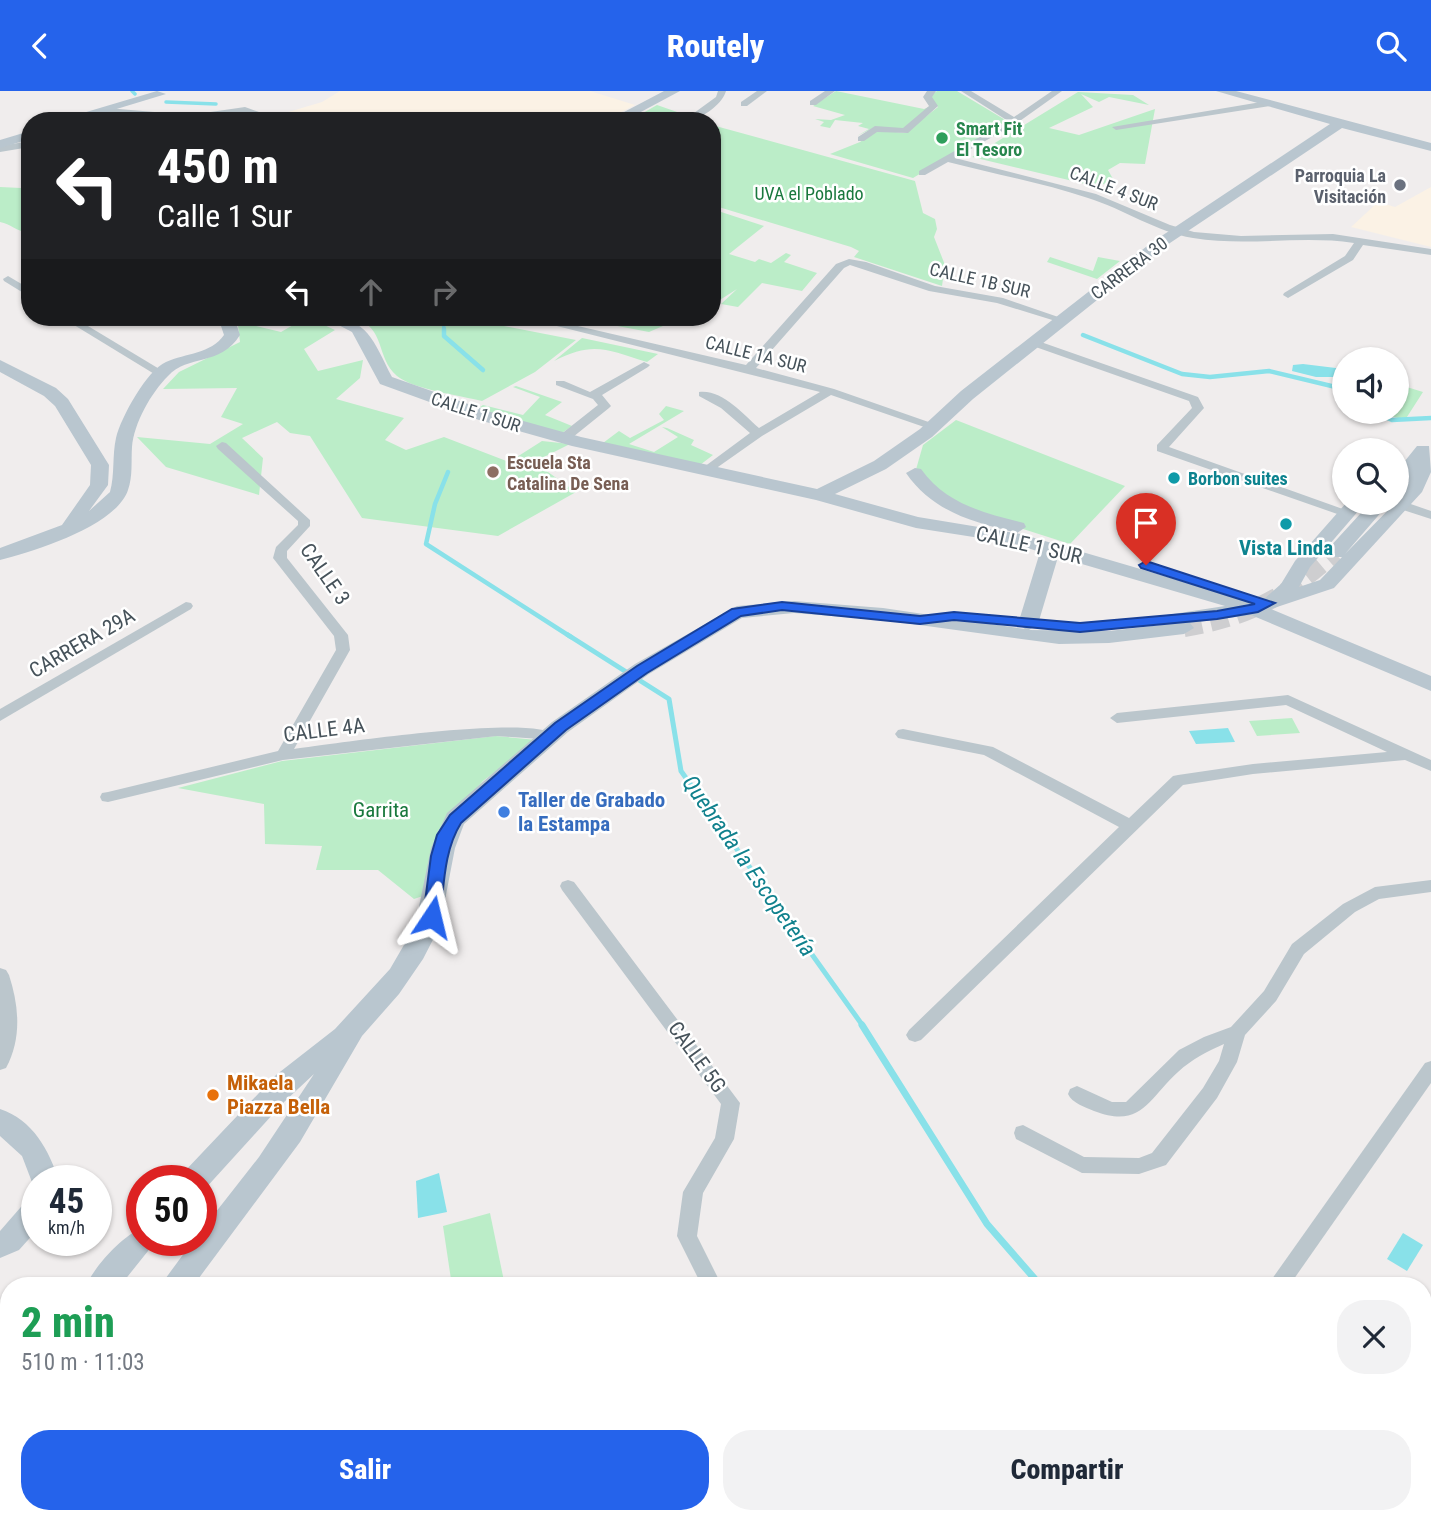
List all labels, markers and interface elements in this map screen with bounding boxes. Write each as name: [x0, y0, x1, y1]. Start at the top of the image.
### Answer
icon: back: [21, 27, 59, 65]
text: Routely: [667, 27, 764, 65]
icon: search: [1372, 27, 1410, 65]
place label: Smart Fit El Tesoro: [956, 118, 1023, 160]
marker: Smart Fit El Tesoro: [934, 130, 950, 146]
text: 450 m: [157, 138, 279, 195]
icon: left: [42, 140, 133, 231]
street label: CALLE 4 SUR: [1067, 162, 1161, 215]
place label: Parroquia La Visitación: [1295, 165, 1386, 207]
marker: Parroquia La Visitación: [1392, 177, 1408, 193]
park label: UVA el Poblado: [754, 183, 864, 204]
text: Calle 1 Sur: [157, 197, 292, 235]
street label: CARRERA 30: [1087, 232, 1171, 304]
street label: CALLE 1B SUR: [928, 258, 1033, 302]
icon: left: [279, 273, 317, 311]
icon: ahead: [352, 273, 390, 311]
icon: right: [425, 273, 463, 311]
street label: CALLE 1A SUR: [703, 331, 809, 377]
map controls: [1332, 347, 1409, 515]
button: sound: [1332, 347, 1409, 424]
street label: CALLE 1 SUR: [429, 388, 524, 436]
button: search: [1332, 438, 1409, 515]
place label: Escuela Sta Catalina De Sena: [507, 452, 629, 494]
marker: Escuela Sta Catalina De Sena: [485, 464, 501, 480]
place label: Borbon suites: [1188, 468, 1288, 489]
marker: Borbon suites: [1166, 470, 1182, 486]
pin: [1116, 493, 1176, 565]
icon: arrive: [1127, 504, 1165, 542]
marker: Vista Linda: [1278, 516, 1294, 532]
street label: CALLE 1 SUR: [974, 521, 1084, 569]
place label: Vista Linda: [1239, 536, 1333, 560]
street label: CALLE 3: [295, 539, 355, 609]
street label: CARRERA 29A: [25, 603, 139, 683]
street label: CALLE 4A: [282, 713, 366, 747]
water label: Quebrada la Escopetería: [676, 770, 822, 962]
place label: Taller de Grabado la Estampa: [518, 788, 665, 836]
park label: Garrita: [353, 798, 409, 822]
marker: Taller de Grabado la Estampa: [496, 804, 512, 820]
position arrow: [395, 880, 469, 954]
street label: CALLE 5G: [663, 1017, 731, 1097]
place label: Mikaela Piazza Bella: [227, 1071, 330, 1119]
marker: Mikaela Piazza Bella: [205, 1087, 221, 1103]
speed limit sign: 50: [126, 1165, 217, 1256]
text: 45: [49, 1181, 84, 1222]
text: km/h: [48, 1217, 85, 1238]
text: 2 min: [21, 1298, 115, 1347]
button: close: [1337, 1300, 1411, 1374]
text: 510 m · 11:03: [21, 1349, 145, 1376]
button: Salir: [21, 1430, 709, 1510]
button: Compartir: [723, 1430, 1411, 1510]

